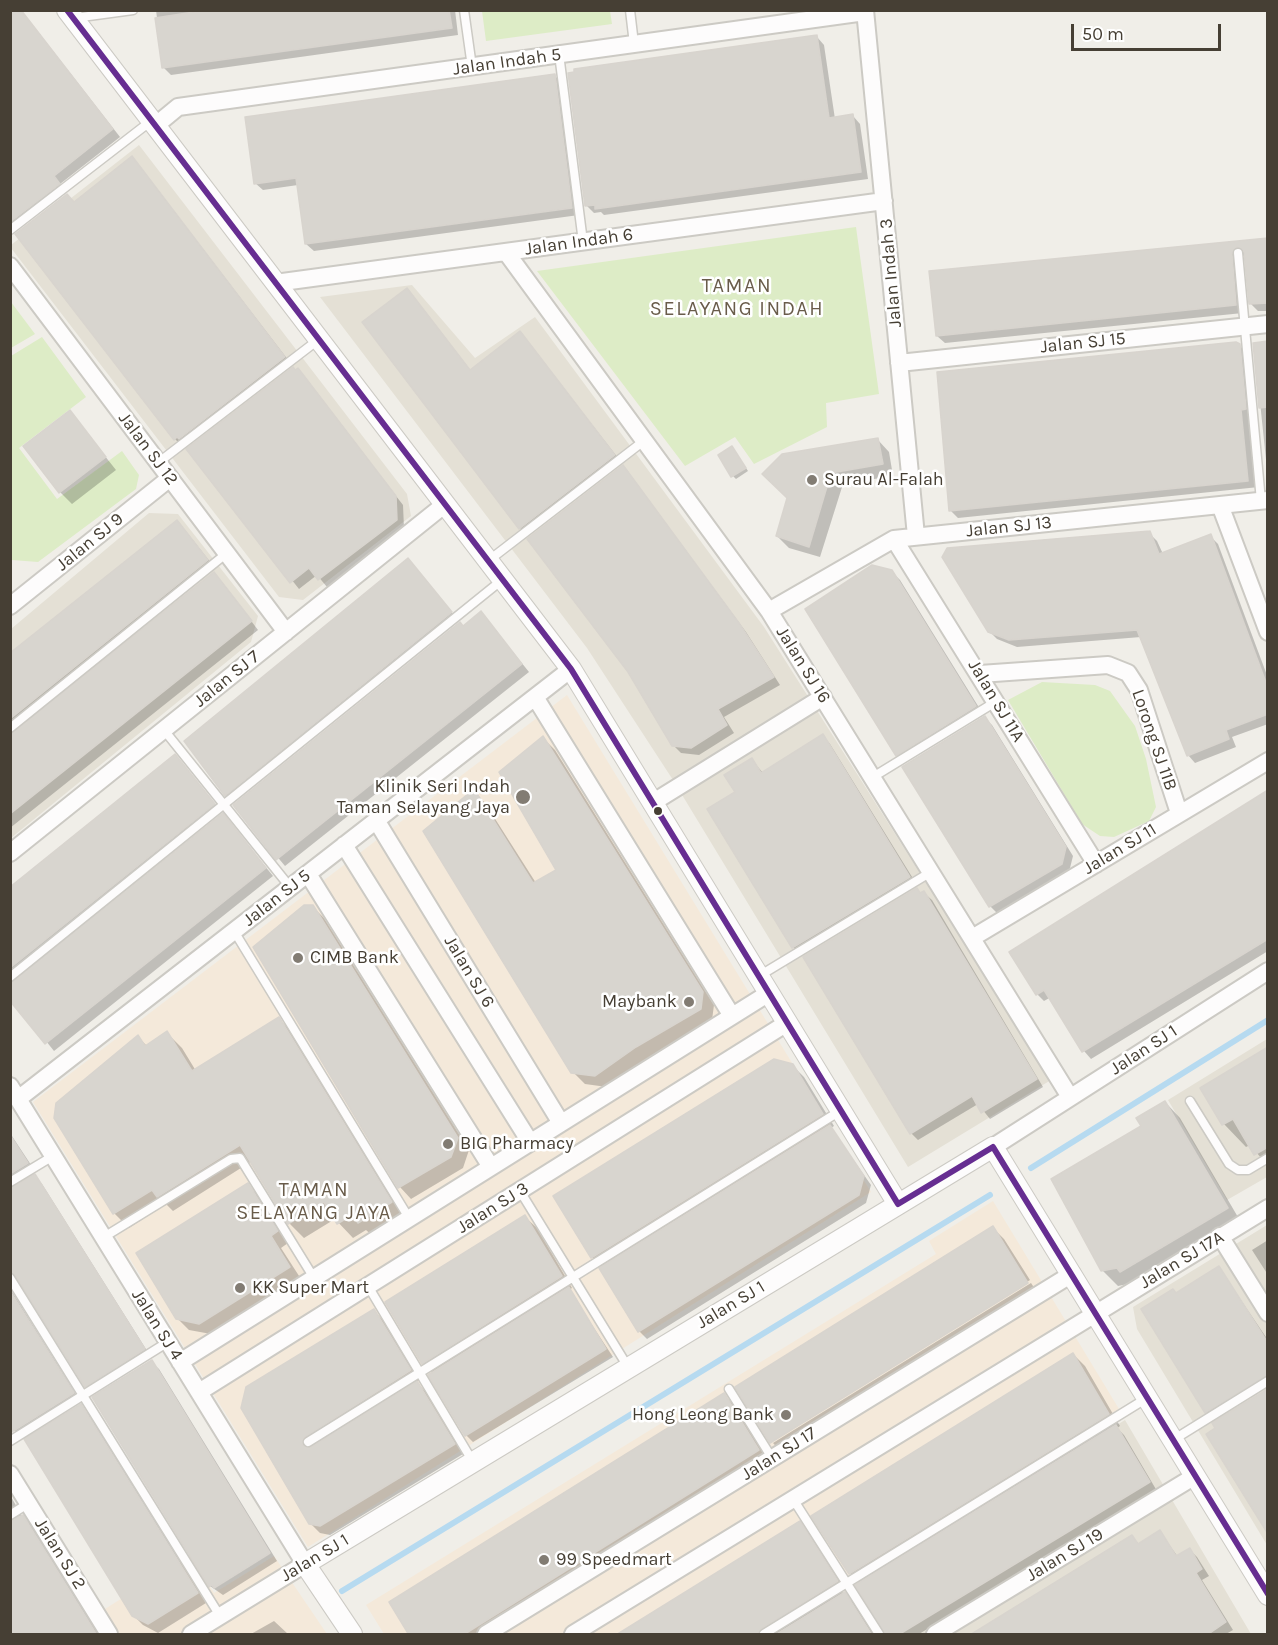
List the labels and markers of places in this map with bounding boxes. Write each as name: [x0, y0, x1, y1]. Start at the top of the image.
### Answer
place label: Surau Al-Falah: [824, 469, 944, 491]
marker: Surau Al-Falah: [805, 473, 819, 487]
place label: Klinik Seri Indah Taman Selayang Jaya: [337, 776, 510, 818]
marker: Klinik Seri Indah Taman Selayang Jaya: [514, 788, 532, 806]
unlabelled marker: [652, 805, 664, 817]
place label: CIMB Bank: [310, 947, 399, 969]
marker: CIMB Bank: [291, 951, 305, 965]
place label: Maybank: [602, 991, 677, 1013]
marker: Maybank: [682, 995, 696, 1009]
place label: BIG Pharmacy: [460, 1133, 574, 1155]
marker: BIG Pharmacy: [441, 1137, 455, 1151]
place label: KK Super Mart: [252, 1277, 369, 1299]
marker: KK Super Mart: [233, 1281, 247, 1295]
place label: Hong Leong Bank: [632, 1404, 774, 1426]
marker: Hong Leong Bank: [779, 1408, 793, 1422]
place label: 99 Speedmart: [556, 1549, 672, 1571]
marker: 99 Speedmart: [537, 1553, 551, 1567]

